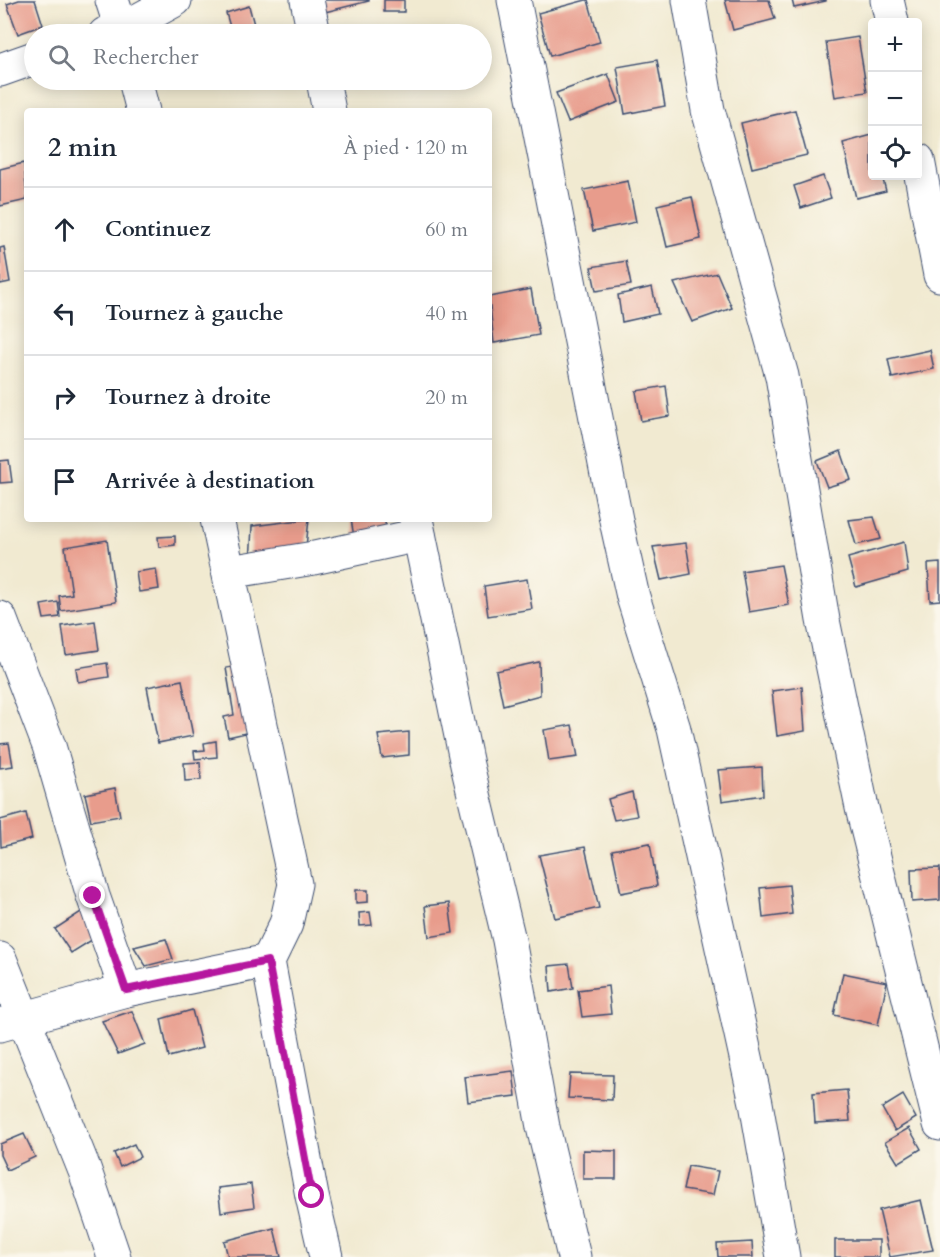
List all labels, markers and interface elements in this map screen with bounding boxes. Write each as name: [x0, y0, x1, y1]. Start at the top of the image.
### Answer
map controls: [868, 18, 922, 180]
button: +: [868, 18, 922, 72]
search box: [24, 24, 492, 90]
icon: search: [45, 41, 78, 74]
text: Rechercher: [93, 42, 198, 72]
button: −: [868, 72, 922, 126]
button: locate: [868, 126, 922, 180]
text: 2 min: [48, 130, 117, 165]
text: À pied · 120 m: [344, 134, 468, 161]
icon: ahead: [48, 213, 81, 246]
text: Continuez: [105, 214, 211, 244]
text: 60 m: [425, 216, 468, 243]
icon: left: [48, 297, 81, 330]
text: Tournez à gauche: [105, 298, 284, 328]
text: 40 m: [425, 300, 468, 327]
icon: right: [48, 381, 81, 414]
text: Tournez à droite: [105, 382, 271, 412]
text: 20 m: [425, 384, 468, 411]
icon: arrive: [48, 465, 81, 498]
text: Arrivée à destination: [105, 466, 315, 496]
route end: [79, 882, 105, 908]
route start: [298, 1182, 324, 1208]

